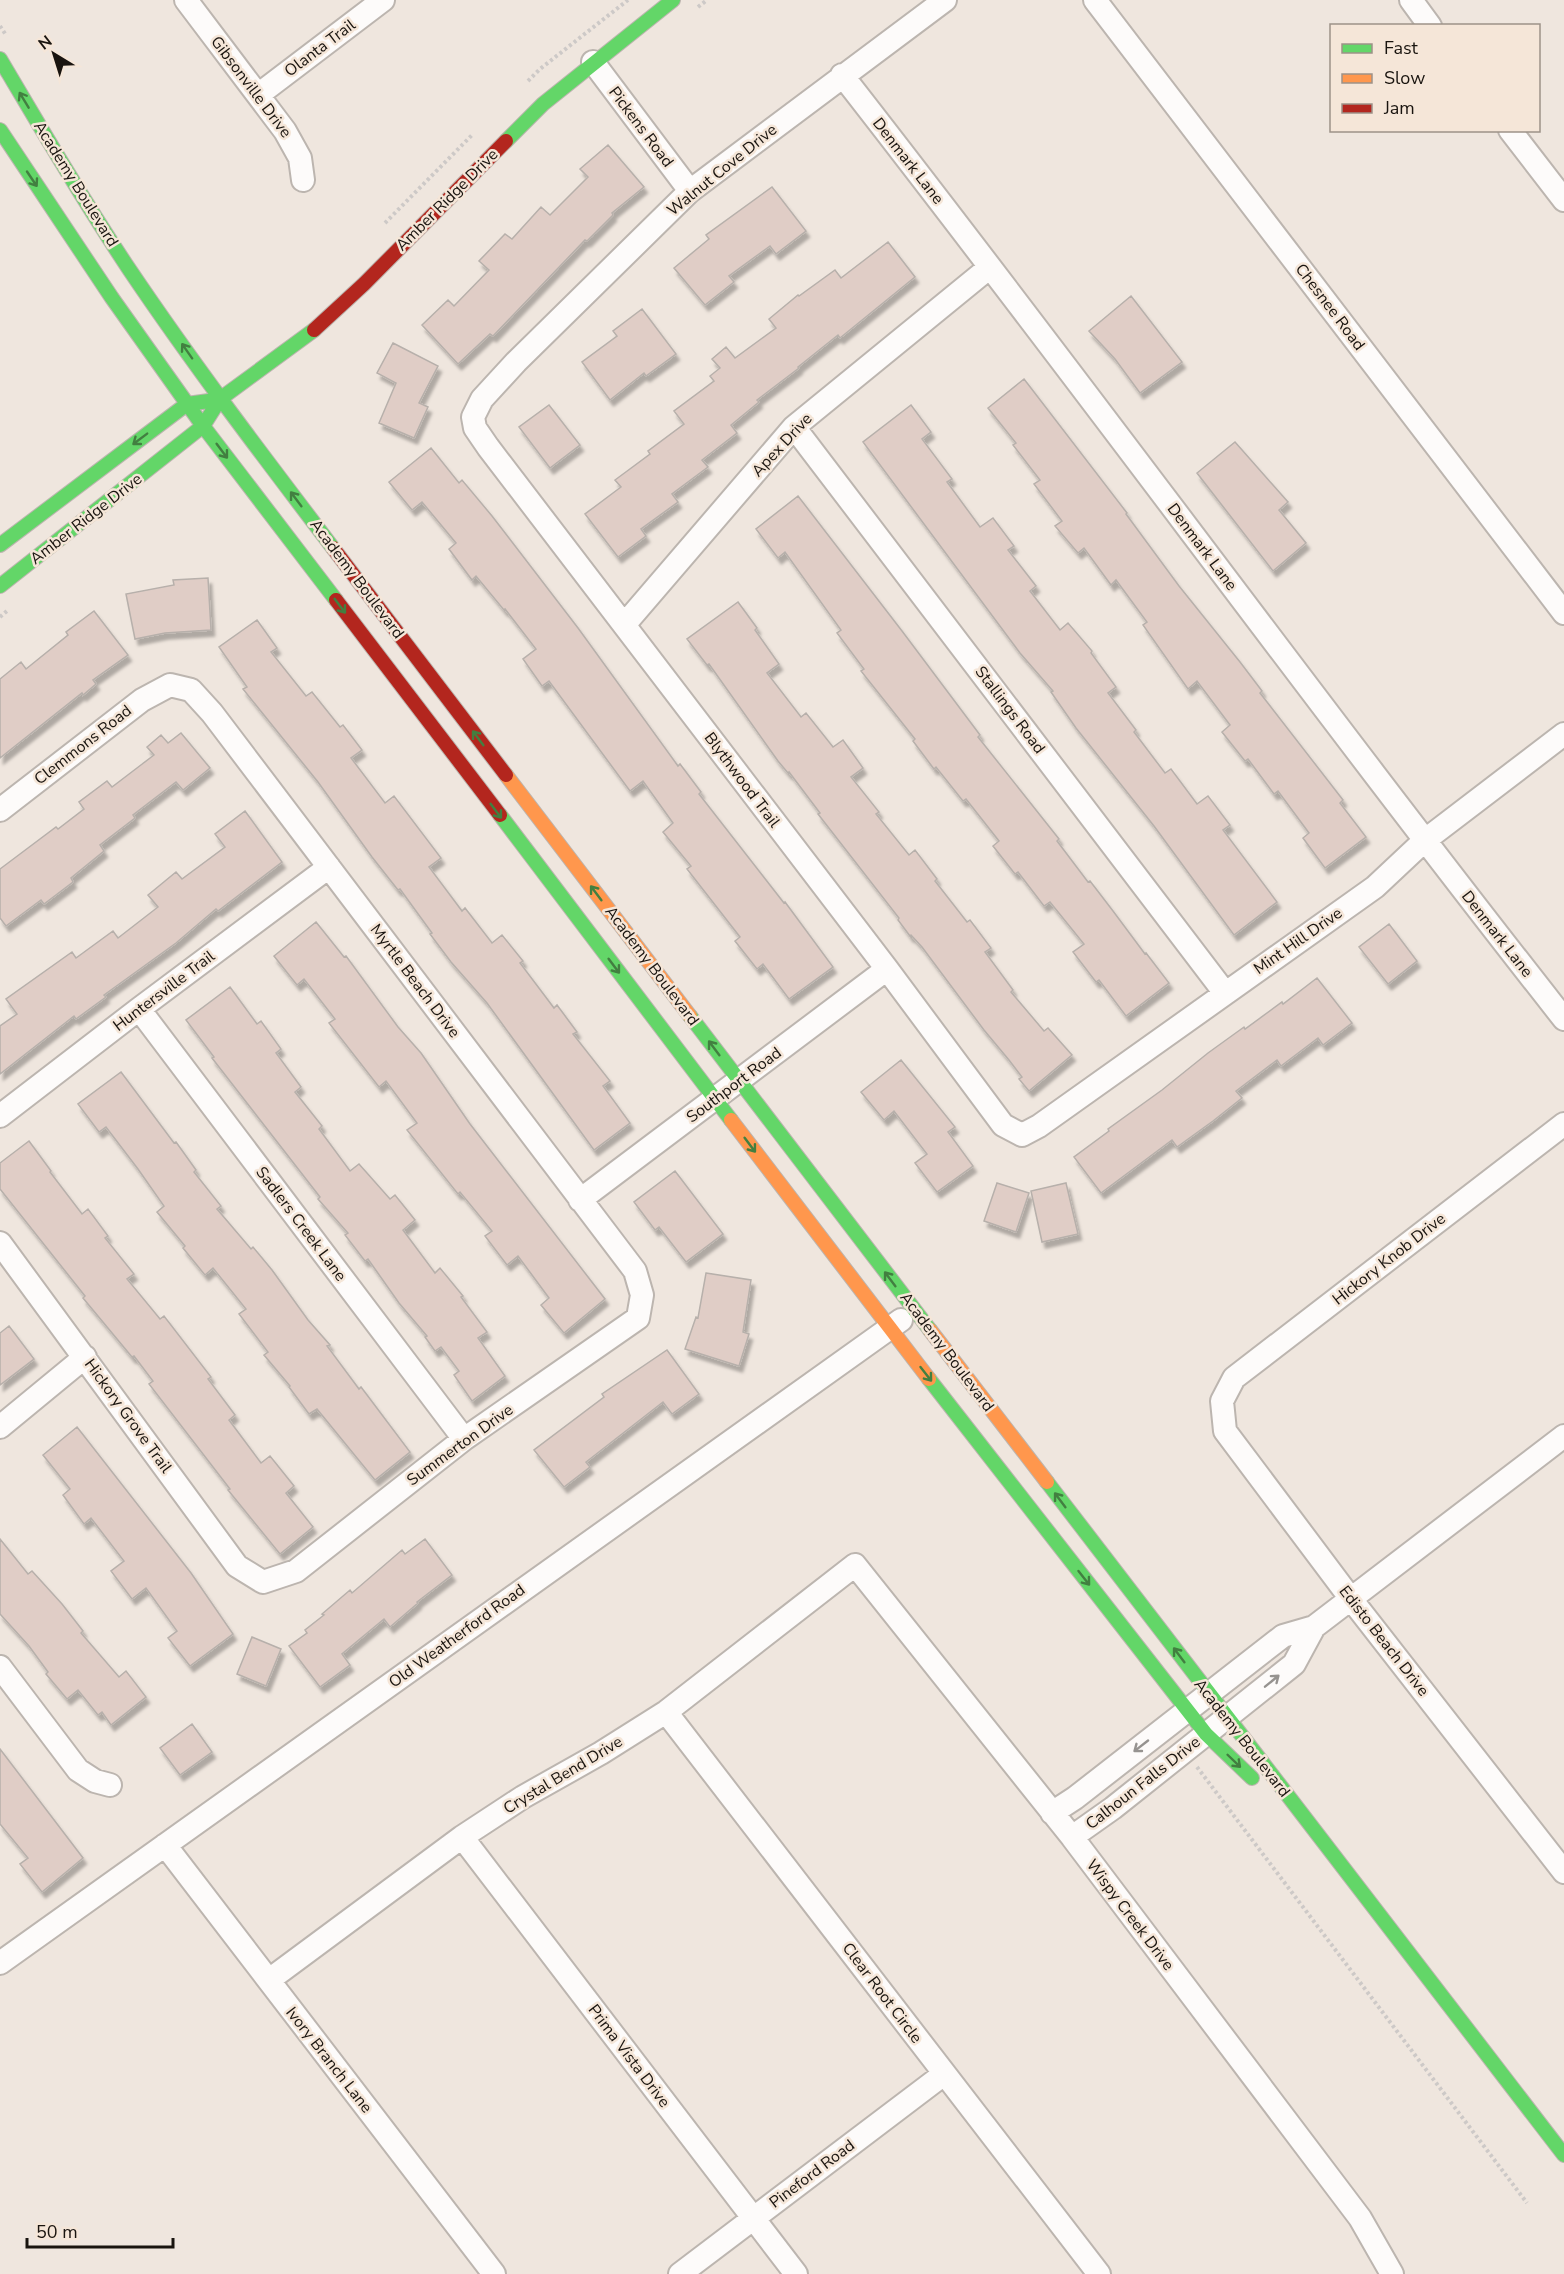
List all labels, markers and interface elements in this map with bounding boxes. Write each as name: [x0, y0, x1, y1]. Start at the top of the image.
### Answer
street label: Olanta Trail: [280, 14, 360, 82]
north arrow: [24, 24, 84, 84]
legend: [1330, 24, 1540, 132]
text: N: [34, 31, 57, 55]
street label: Gibsonville Drive: [205, 32, 297, 142]
text: Fast: [1384, 36, 1419, 60]
text: Slow: [1384, 66, 1425, 90]
street label: Pickens Road: [603, 82, 679, 172]
one-way arrow: [18, 91, 29, 109]
text: Jam: [1383, 96, 1415, 120]
street label: Denmark Lane: [867, 113, 949, 209]
street label: Academy Boulevard: [28, 117, 124, 251]
street label: Walnut Cove Drive: [662, 119, 782, 221]
street label: Amber Ridge Drive: [391, 144, 503, 256]
one-way arrow: [26, 170, 38, 186]
street label: Chesnee Road: [1290, 259, 1370, 355]
one-way arrow: [181, 344, 193, 360]
street label: Apex Drive: [747, 408, 817, 482]
one-way arrow: [133, 433, 149, 445]
one-way arrow: [215, 442, 228, 458]
street label: Amber Ridge Drive: [25, 468, 147, 570]
one-way arrow: [290, 491, 303, 507]
street label: Denmark Lane: [1162, 499, 1242, 595]
street label: Academy Boulevard: [305, 515, 409, 643]
one-way arrow: [333, 598, 346, 614]
street label: Stallings Road: [970, 662, 1050, 758]
street label: Clemmons Road: [30, 700, 136, 790]
street label: Blythwood Trail: [699, 728, 785, 832]
one-way arrow: [472, 730, 484, 746]
one-way arrow: [489, 803, 502, 819]
one-way arrow: [590, 885, 603, 901]
street label: Denmark Lane: [1456, 886, 1538, 982]
street label: Academy Boulevard: [600, 902, 704, 1030]
street label: Mint Hill Drive: [1249, 902, 1347, 980]
street label: Myrtle Beach Drive: [365, 920, 465, 1042]
street label: Huntersville Trail: [108, 945, 220, 1037]
one-way arrow: [607, 958, 620, 974]
one-way arrow: [708, 1041, 720, 1057]
street label: Southport Road: [682, 1042, 786, 1128]
one-way arrow: [744, 1137, 756, 1153]
street label: Sadlers Creek Lane: [251, 1162, 351, 1286]
street label: Hickory Knob Drive: [1328, 1208, 1450, 1310]
one-way arrow: [884, 1271, 897, 1287]
street label: Academy Boulevard: [895, 1288, 999, 1416]
street label: Hickory Grove Trail: [79, 1354, 177, 1478]
one-way arrow: [919, 1366, 932, 1382]
street label: Summerton Drive: [402, 1399, 518, 1491]
one-way arrow: [1054, 1492, 1067, 1508]
one-way arrow: [1078, 1570, 1091, 1586]
street label: Old Weatherford Road: [384, 1579, 530, 1693]
street label: Edisto Beach Drive: [1334, 1581, 1434, 1701]
one-way arrow: [1172, 1647, 1185, 1663]
street label: Academy Boulevard: [1189, 1674, 1295, 1802]
one-way arrow: [1264, 1675, 1280, 1688]
street label: Crystal Bend Drive: [499, 1731, 627, 1819]
street label: Calhoun Falls Drive: [1081, 1731, 1205, 1835]
one-way arrow: [1134, 1739, 1150, 1752]
one-way arrow: [1227, 1754, 1242, 1768]
street label: Wispy Creek Drive: [1081, 1855, 1179, 1975]
street label: Clear Root Circle: [837, 1938, 927, 2048]
street label: Prima Vista Drive: [583, 2000, 675, 2112]
street label: Ivory Branch Lane: [281, 2002, 377, 2118]
street label: Pineford Road: [765, 2135, 859, 2213]
scale bar: [27, 2211, 172, 2249]
text: 50 m: [36, 2220, 78, 2244]

